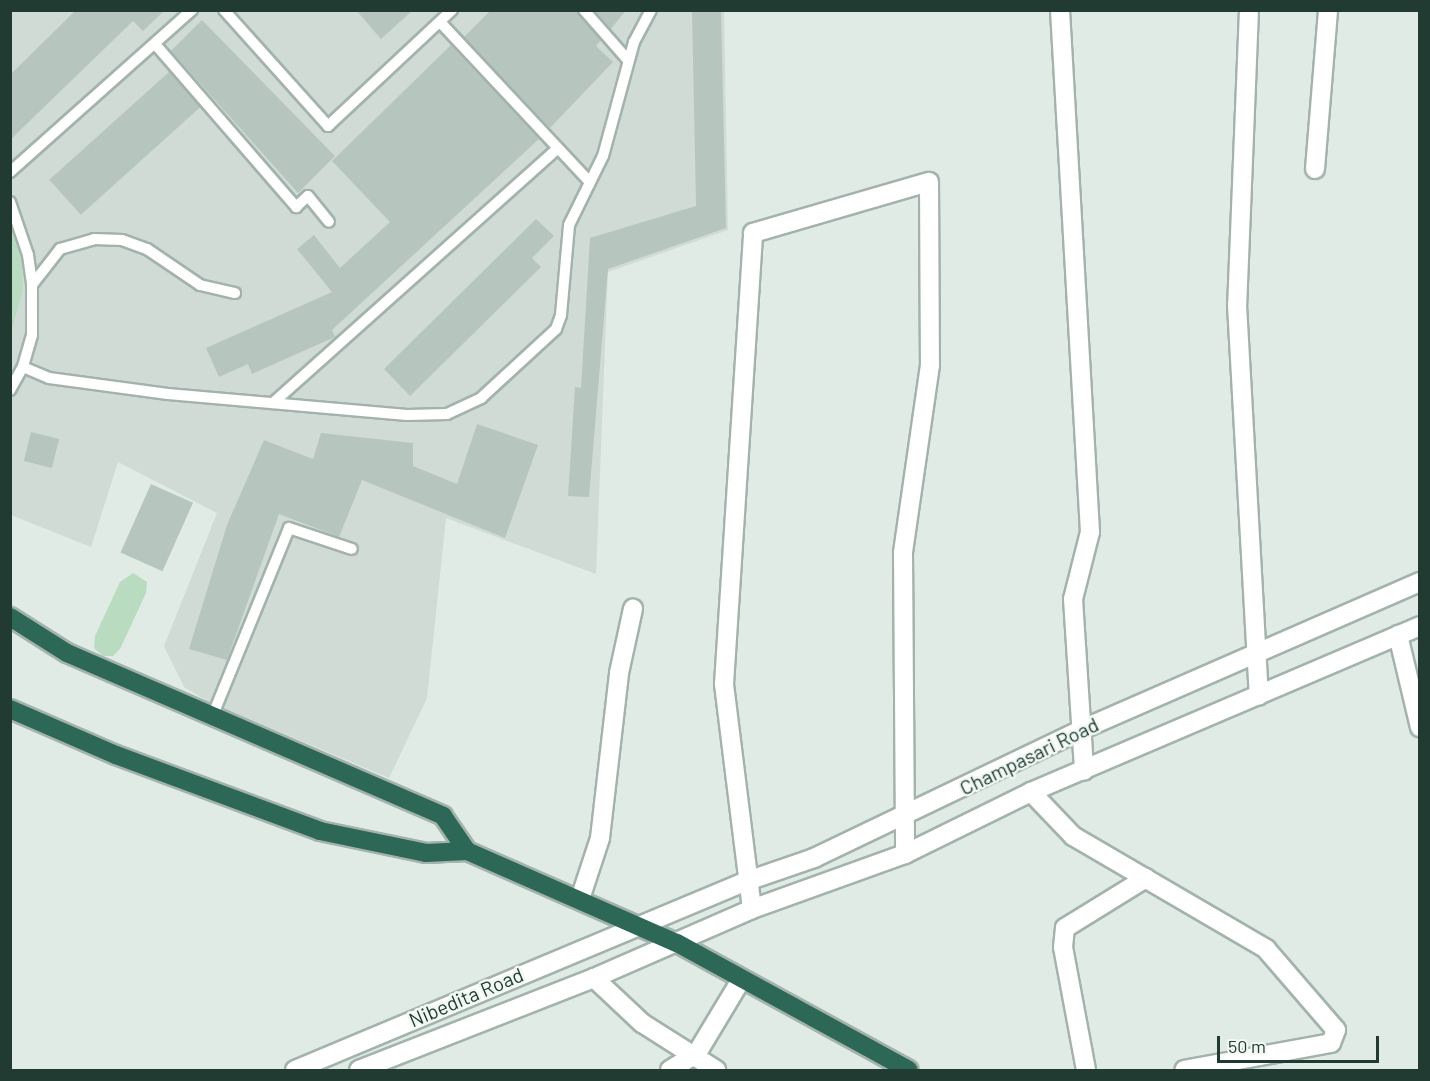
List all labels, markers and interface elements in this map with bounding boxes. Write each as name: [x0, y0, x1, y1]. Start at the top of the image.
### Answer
street label: Champasari Road: [956, 712, 1102, 800]
street label: Nibedita Road: [405, 962, 527, 1032]
scale bar: [1220, 1024, 1382, 1062]
text: 50 m: [1228, 1035, 1266, 1057]

